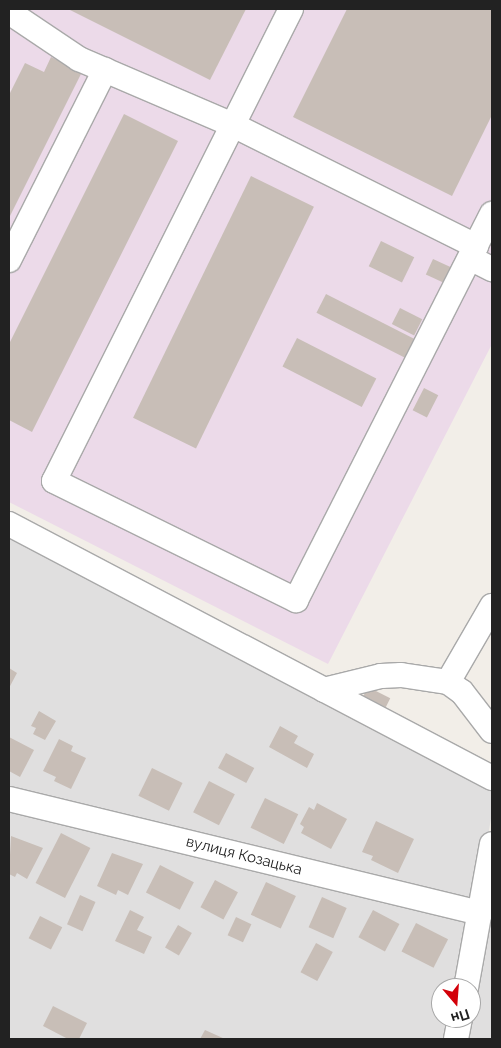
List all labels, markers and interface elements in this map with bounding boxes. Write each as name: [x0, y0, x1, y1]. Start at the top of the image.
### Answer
street label: вулиця Козацька: [184, 833, 304, 879]
north arrow: [431, 978, 481, 1028]
text: Пн: [449, 1006, 472, 1027]

